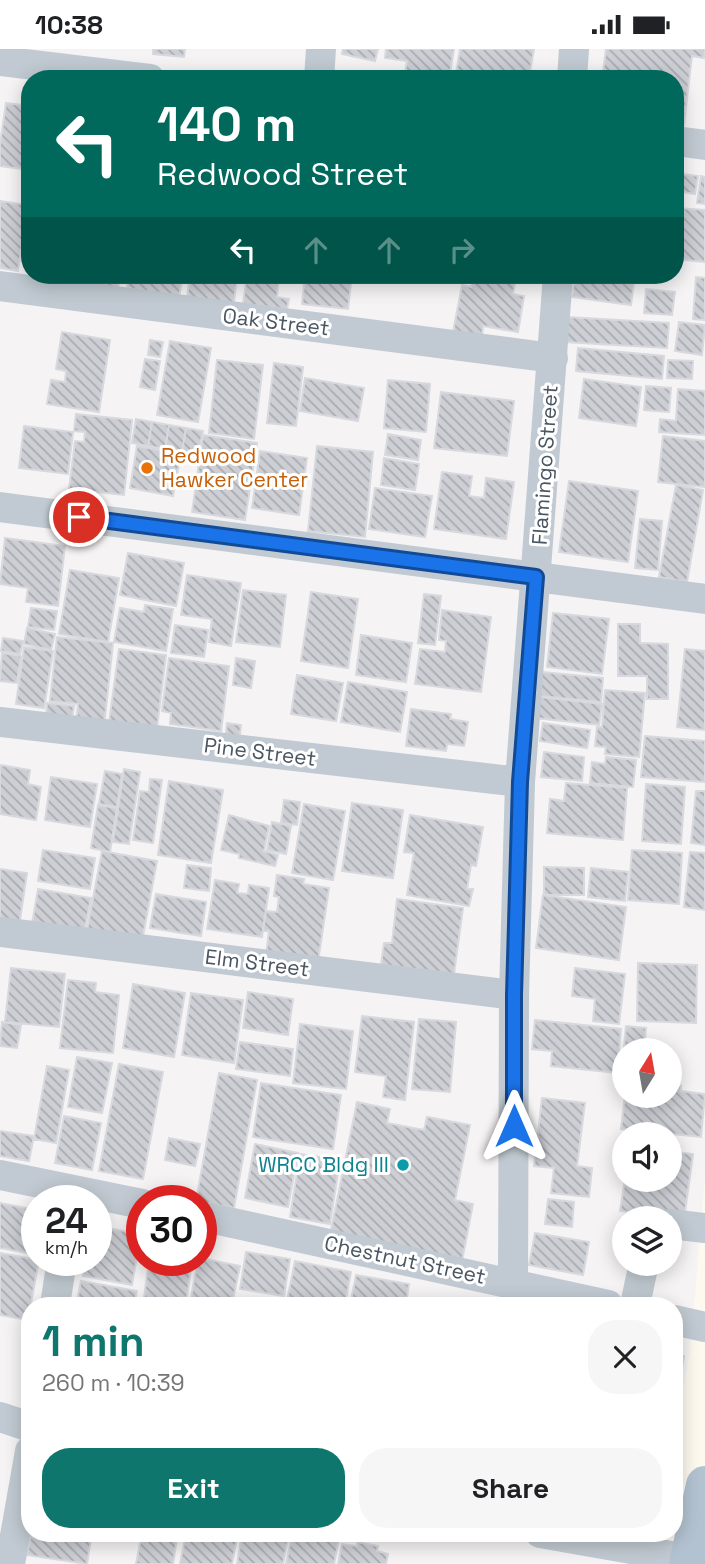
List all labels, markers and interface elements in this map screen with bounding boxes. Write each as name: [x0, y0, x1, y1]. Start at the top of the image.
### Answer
text: 10:38: [35, 8, 103, 42]
text: 140 m: [157, 93, 296, 155]
icon: left: [42, 98, 133, 189]
text: Redwood Street: [157, 154, 408, 194]
icon: left: [224, 231, 262, 269]
icon: ahead: [297, 231, 335, 269]
icon: ahead: [370, 231, 408, 269]
icon: right: [443, 231, 481, 269]
street label: Oak Street: [221, 302, 331, 341]
street label: Flamingo Street: [525, 384, 564, 546]
place label: Redwood Hawker Center: [161, 442, 308, 493]
marker: Redwood Hawker Center: [139, 460, 155, 476]
pin: [49, 487, 109, 547]
icon: arrive: [60, 498, 98, 536]
street label: Pine Street: [203, 731, 318, 772]
street label: Elm Street: [204, 943, 311, 982]
north arrow: [612, 1038, 682, 1108]
map controls: [612, 1038, 682, 1276]
position arrow: [477, 1089, 551, 1163]
button: sound: [612, 1122, 682, 1192]
place label: WRCC Bldg III: [258, 1151, 389, 1178]
marker: WRCC Bldg III: [395, 1157, 411, 1173]
speed limit sign: 30: [126, 1185, 217, 1276]
text: 24: [45, 1199, 88, 1243]
button: layers: [612, 1206, 682, 1276]
street label: Chestnut Street: [322, 1229, 488, 1290]
text: km/h: [45, 1236, 88, 1259]
text: 1 min: [42, 1315, 145, 1368]
button: close: [588, 1320, 662, 1394]
text: 260 m · 10:39: [42, 1368, 185, 1398]
button: Exit: [42, 1448, 345, 1528]
button: Share: [359, 1448, 662, 1528]

